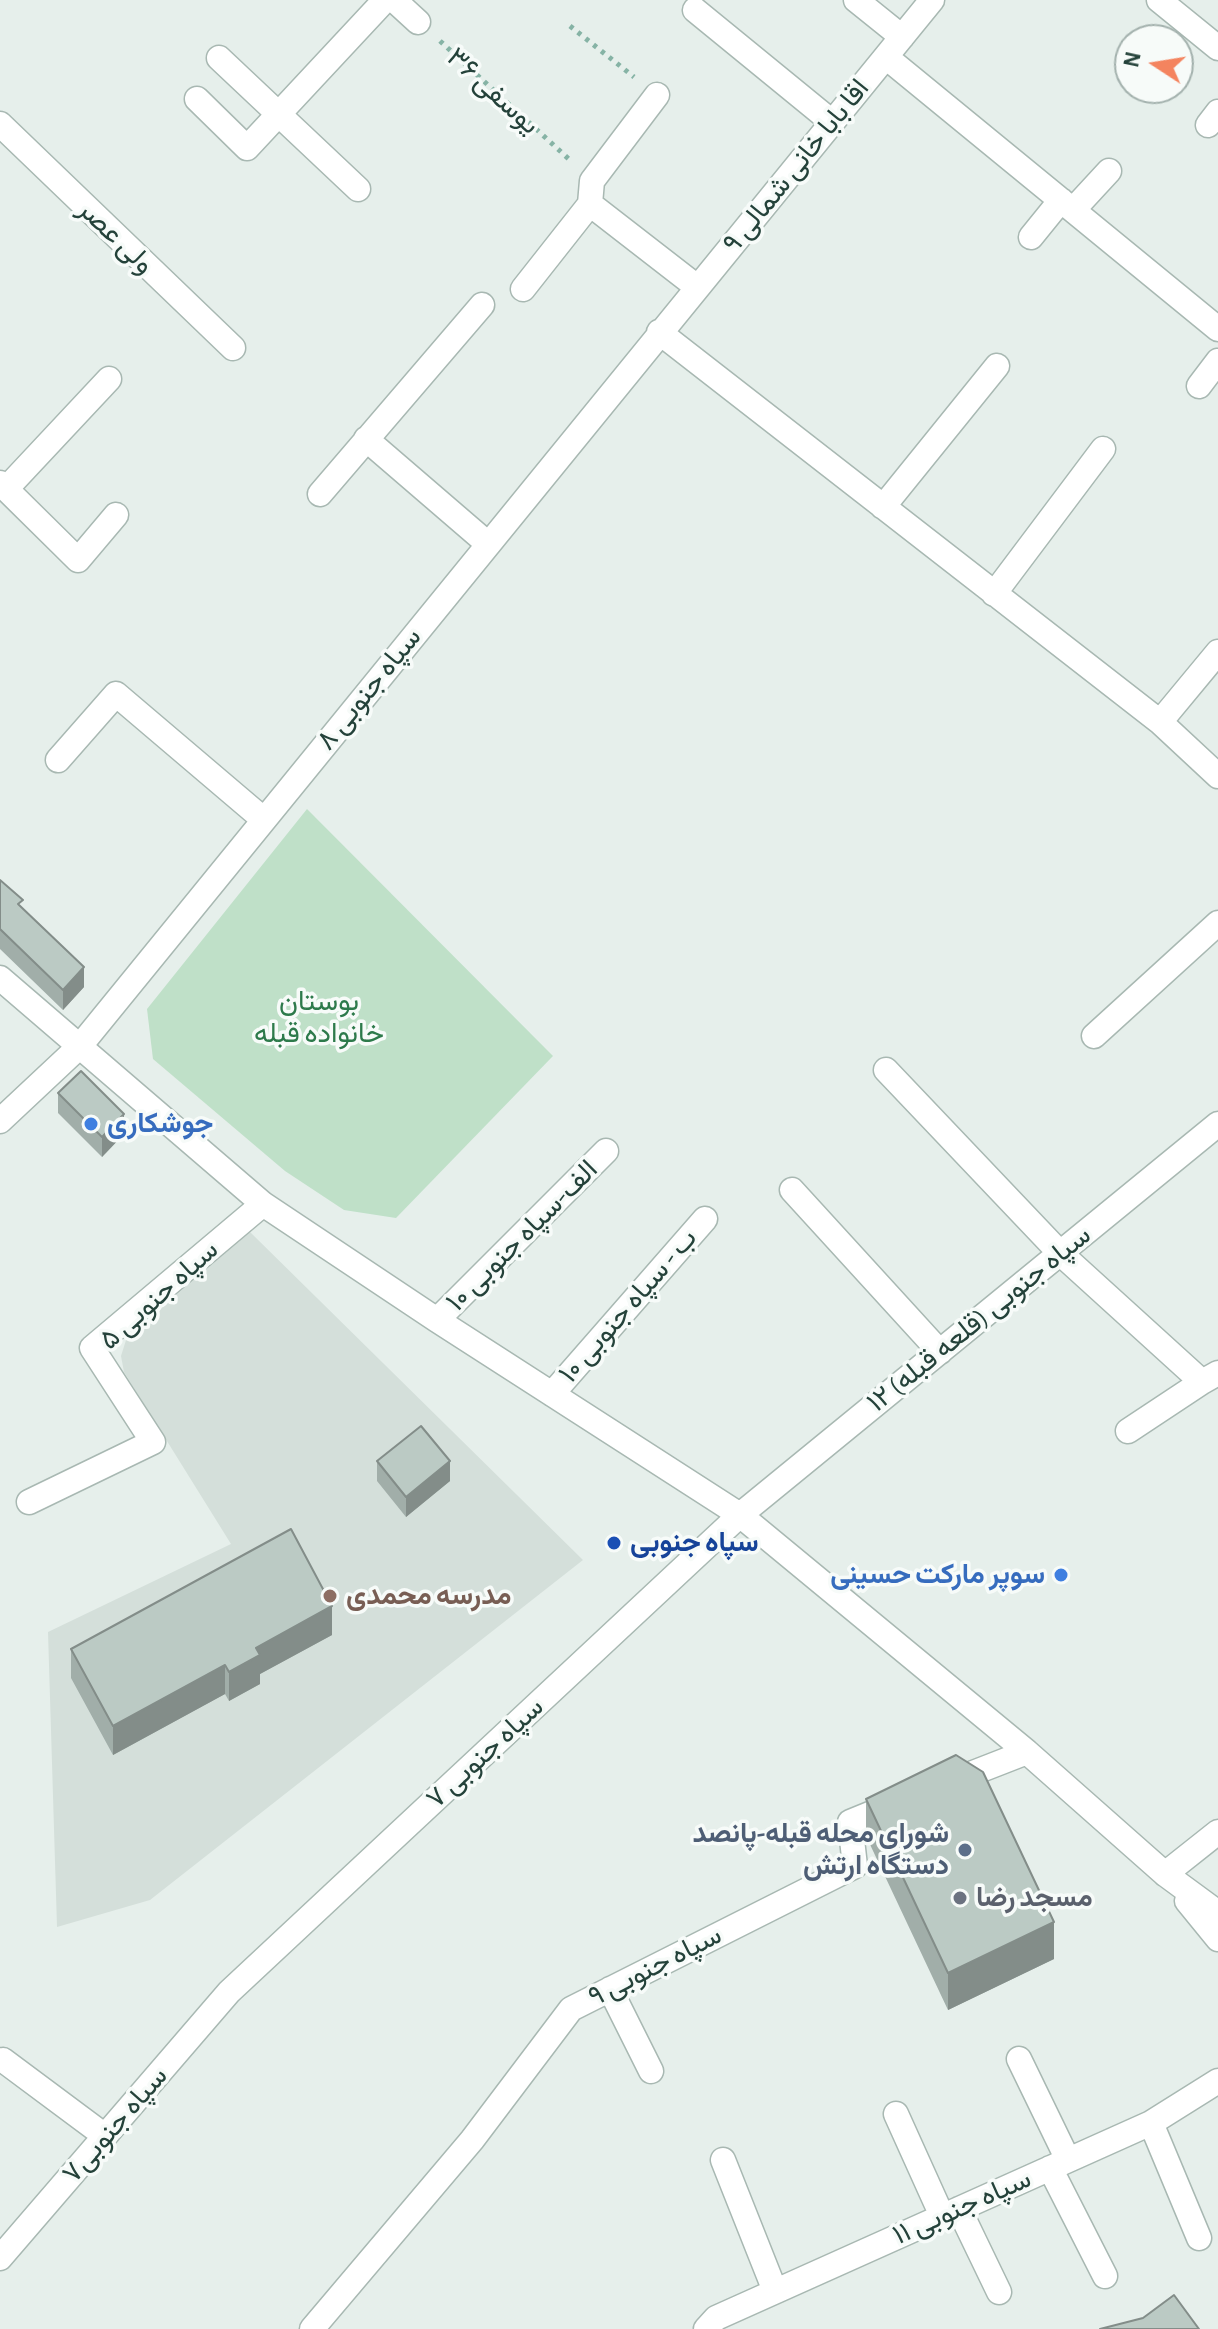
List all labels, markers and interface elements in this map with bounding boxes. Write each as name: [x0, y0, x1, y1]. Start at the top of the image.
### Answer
north arrow: [1114, 24, 1194, 104]
street label: یوسفی ۳۶: [440, 41, 546, 141]
text: N: [1120, 50, 1145, 69]
street label: ۹ اقا بابا خانی شمالی: [716, 72, 876, 260]
street label: ولی عصر: [71, 193, 161, 281]
street label: ۸ سپاه جنوبی: [309, 621, 429, 757]
park label: بوستان خانواده قبله: [254, 985, 384, 1051]
place label: جوشکاری: [107, 1107, 213, 1141]
marker: جوشکاری: [82, 1115, 100, 1133]
street label: ۱۰ الف-سپاه جنوبی: [439, 1153, 605, 1319]
street label: ۱۲ سپاه جنوبی (قلعه قبله): [860, 1218, 1098, 1420]
street label: ۱۰ ب - سپاه جنوبی: [552, 1222, 704, 1390]
street label: ۵ سپاه جنوبی: [93, 1233, 225, 1357]
place label: سپاه جنوبی: [630, 1526, 759, 1560]
marker: سپاه جنوبی: [605, 1534, 623, 1552]
place label: سوپر مارکت حسینی: [830, 1558, 1045, 1592]
marker: سوپر مارکت حسینی: [1052, 1566, 1070, 1584]
place label: مدرسه محمدی: [346, 1579, 512, 1613]
marker: مدرسه محمدی: [321, 1587, 339, 1605]
street label: ۷ سپاه جنوبی: [419, 1690, 551, 1816]
place label: شورای محله قبله-پانصد دستگاه ارتش: [692, 1817, 949, 1883]
marker: شورای محله قبله-پانصد دستگاه ارتش: [956, 1841, 974, 1859]
place label: مسجد رضا: [976, 1881, 1093, 1915]
marker: مسجد رضا: [951, 1889, 969, 1907]
street label: ۹ سپاه جنوبی: [583, 1918, 727, 2014]
street label: سپاه جنوبی۷: [55, 2060, 175, 2190]
street label: ۱۱ سپاه جنوبی: [888, 2162, 1036, 2252]

